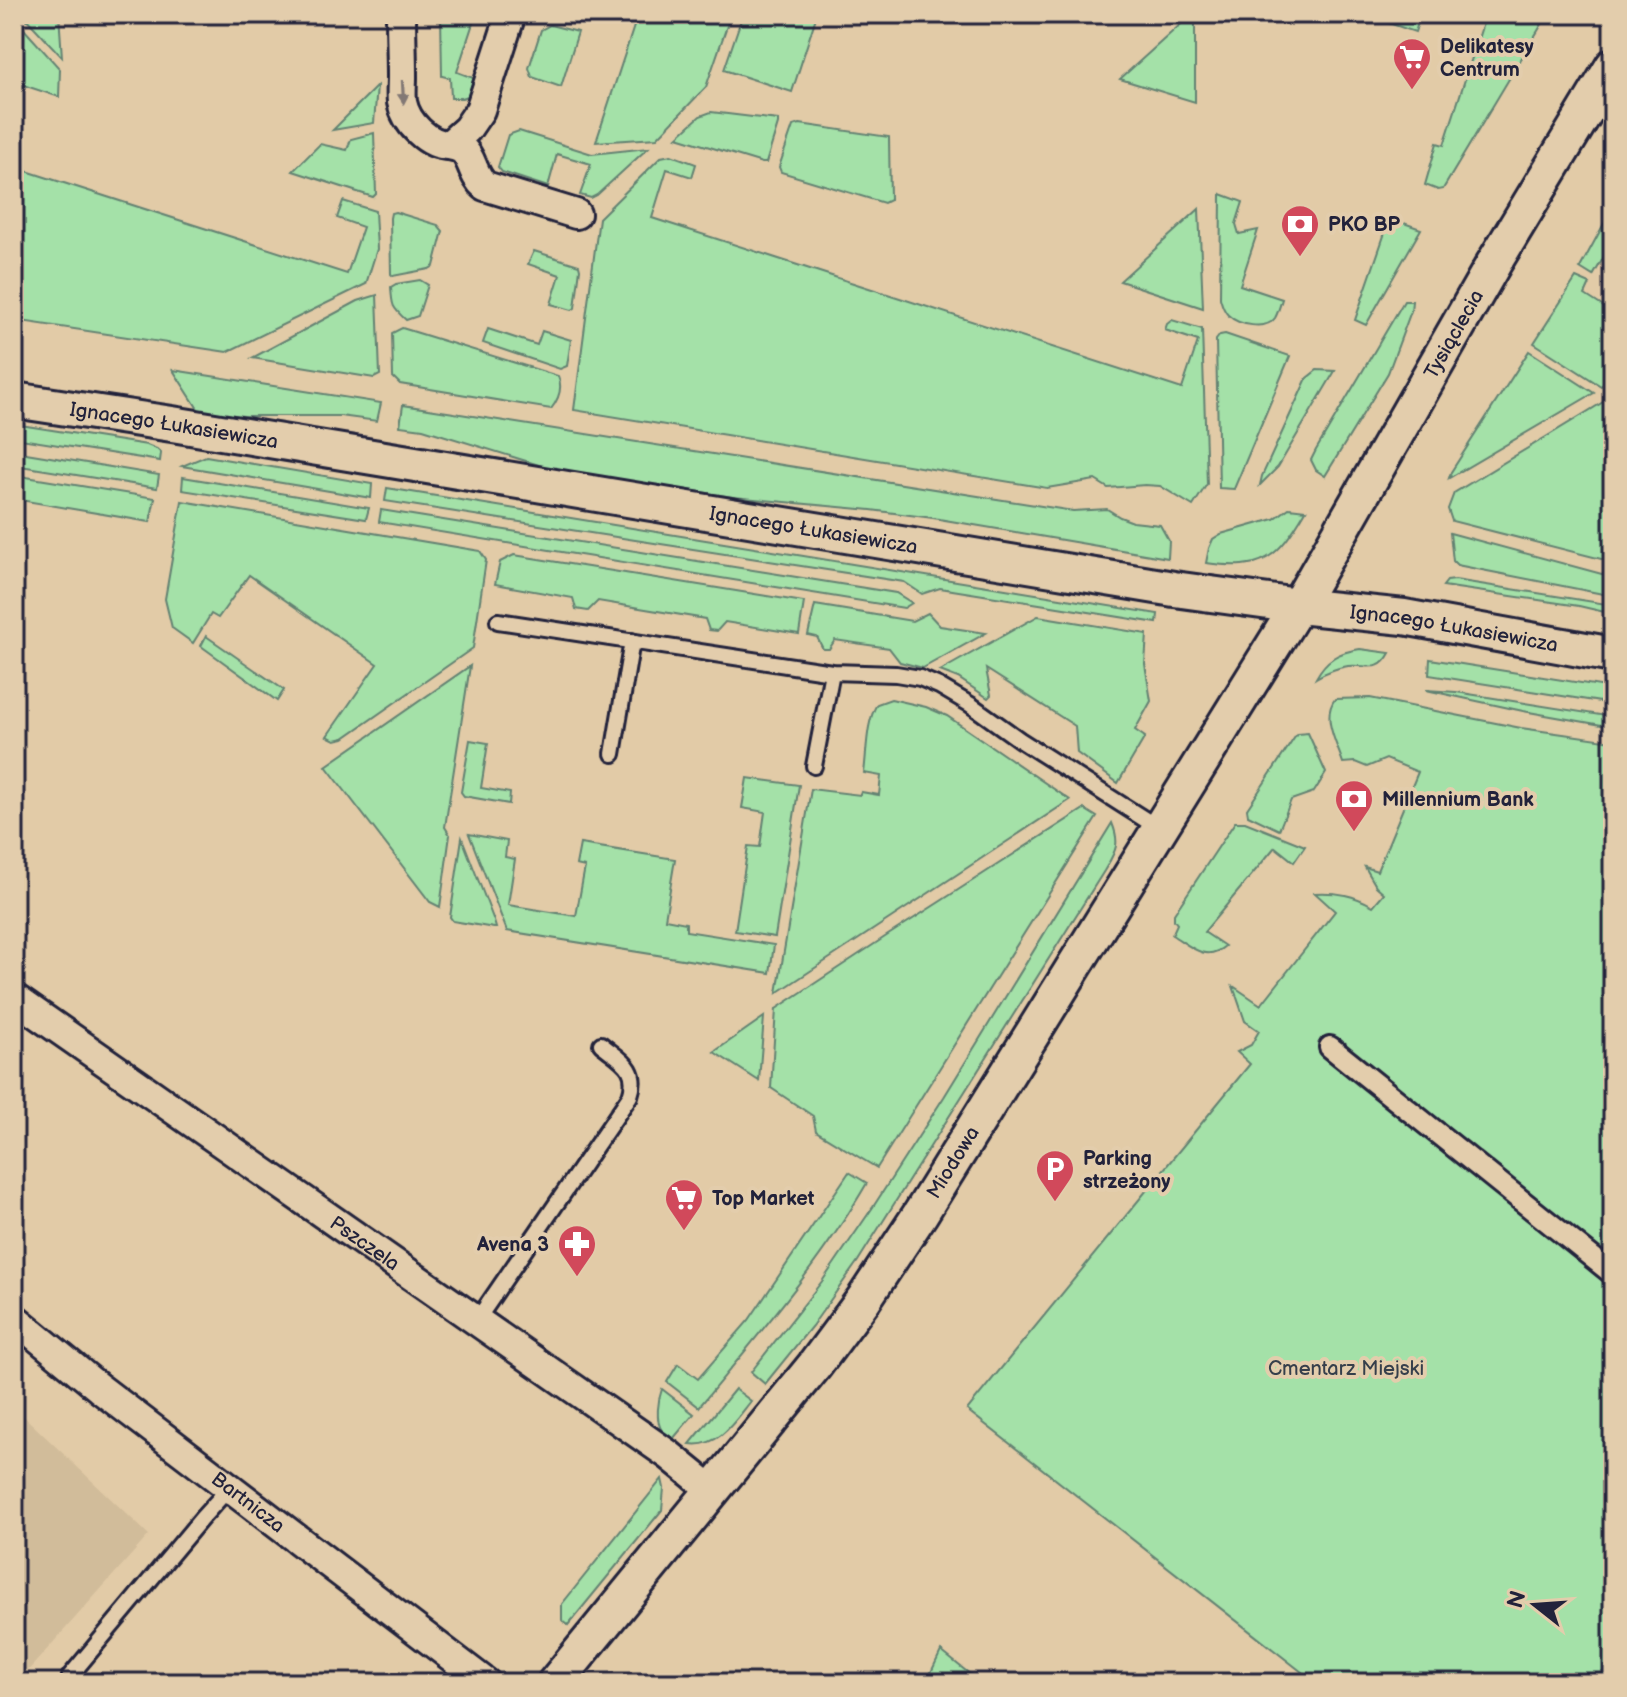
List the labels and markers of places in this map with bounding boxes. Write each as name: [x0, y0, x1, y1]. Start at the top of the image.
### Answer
place label: Delikatesy Centrum: [1440, 35, 1535, 82]
supermarket icon: Delikatesy Centrum: [1391, 36, 1433, 91]
bank icon: PKO BP: [1279, 203, 1321, 258]
place label: PKO BP: [1328, 213, 1401, 237]
bank icon: Millennium Bank: [1333, 778, 1375, 833]
place label: Millennium Bank: [1382, 788, 1534, 812]
place label: Parking strzeżony: [1083, 1147, 1171, 1194]
parking icon: Parking strzeżony: [1034, 1148, 1076, 1203]
supermarket icon: Top Market: [663, 1177, 705, 1232]
place label: Top Market: [712, 1187, 815, 1211]
pharmacy icon: Avena 3: [556, 1223, 598, 1278]
place label: Avena 3: [476, 1233, 549, 1257]

